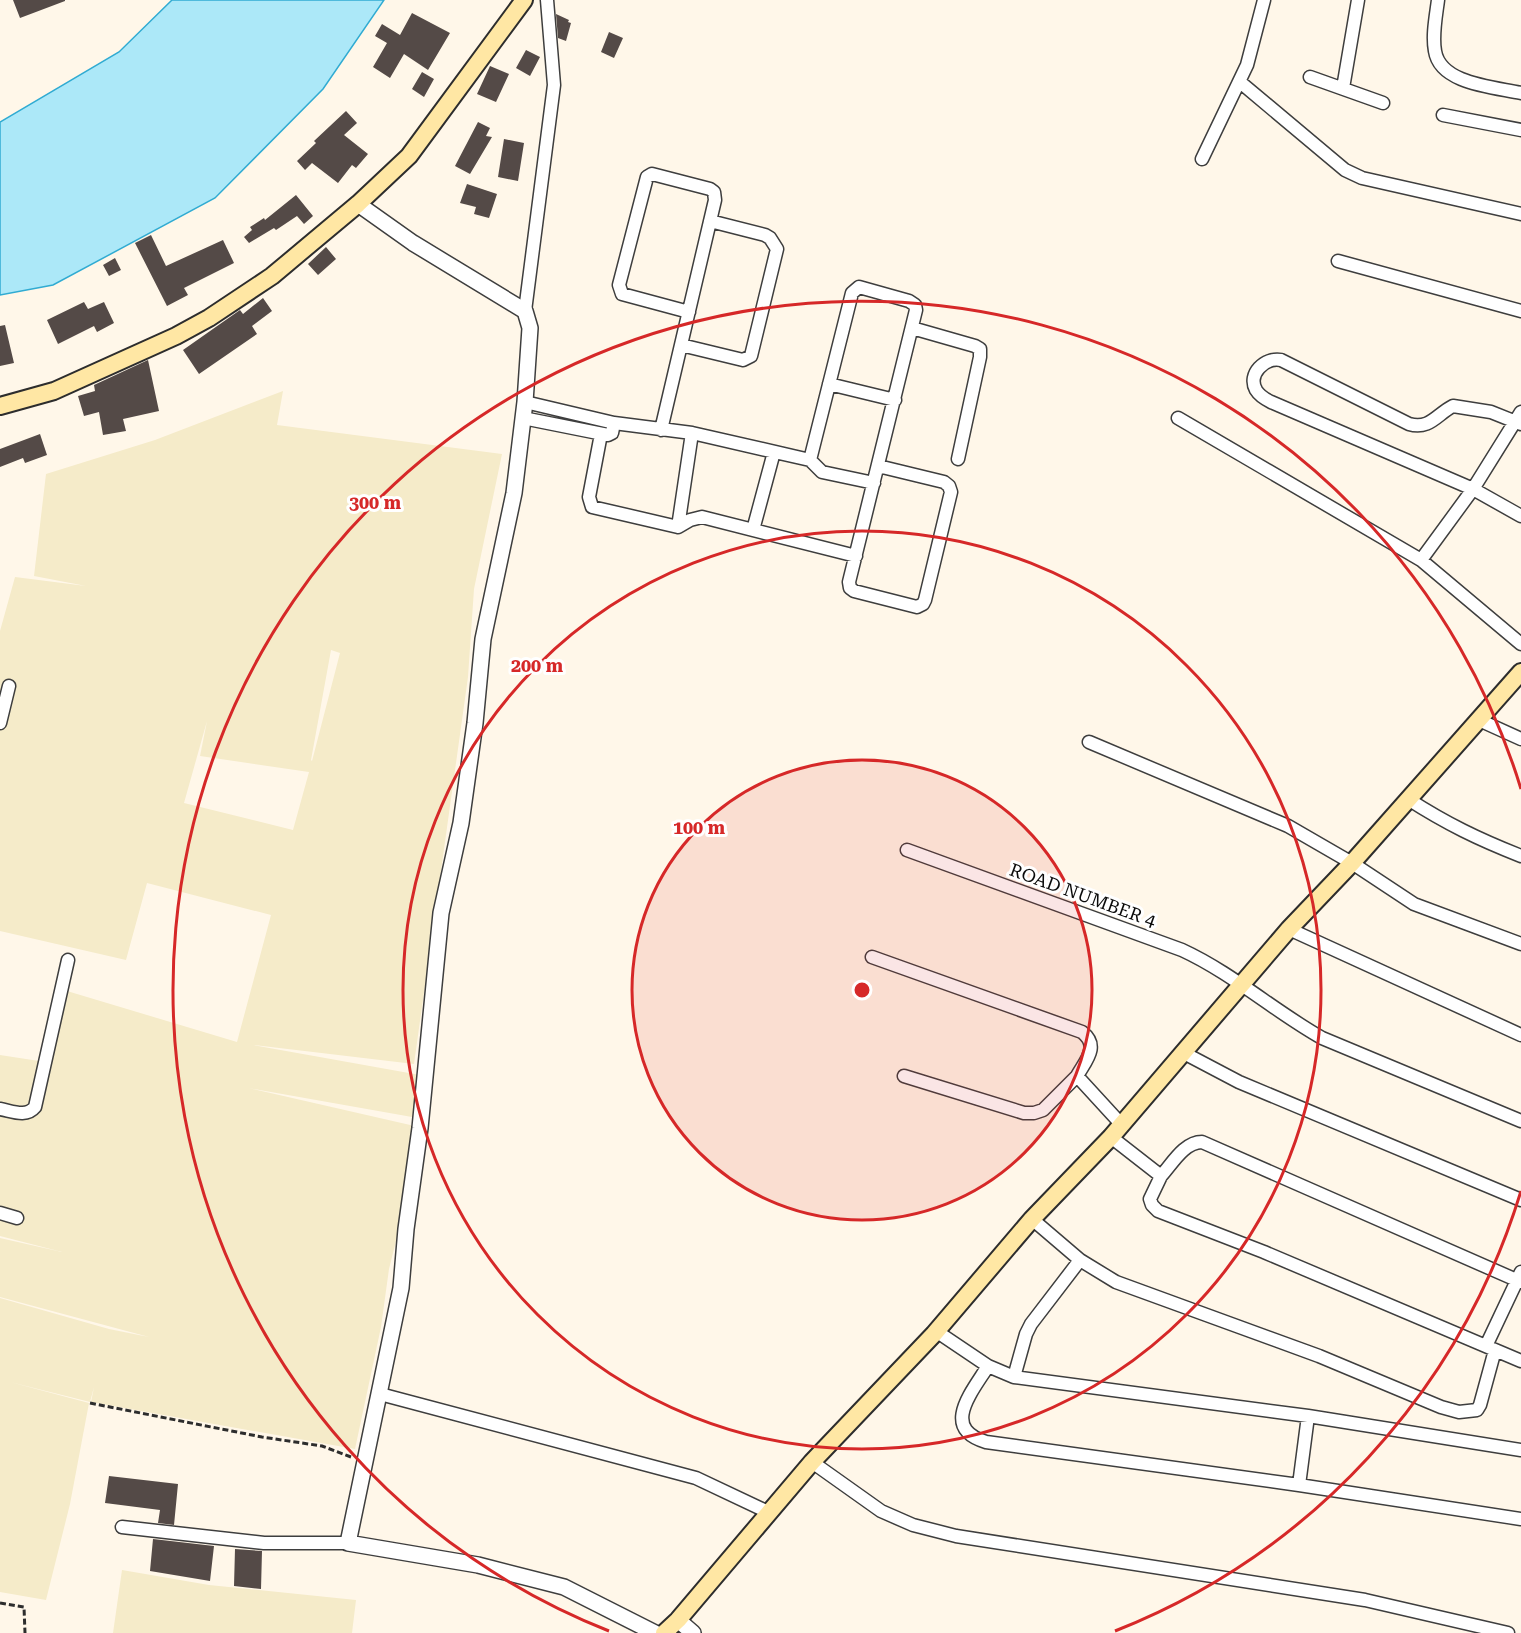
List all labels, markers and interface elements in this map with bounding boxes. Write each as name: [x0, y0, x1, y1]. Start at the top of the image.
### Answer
text: 300 m: [349, 492, 402, 513]
text: 200 m: [511, 655, 564, 676]
text: 100 m: [673, 817, 726, 838]
street label: ROAD NUMBER 4: [1007, 859, 1159, 931]
centre of rings: [852, 980, 872, 1000]

